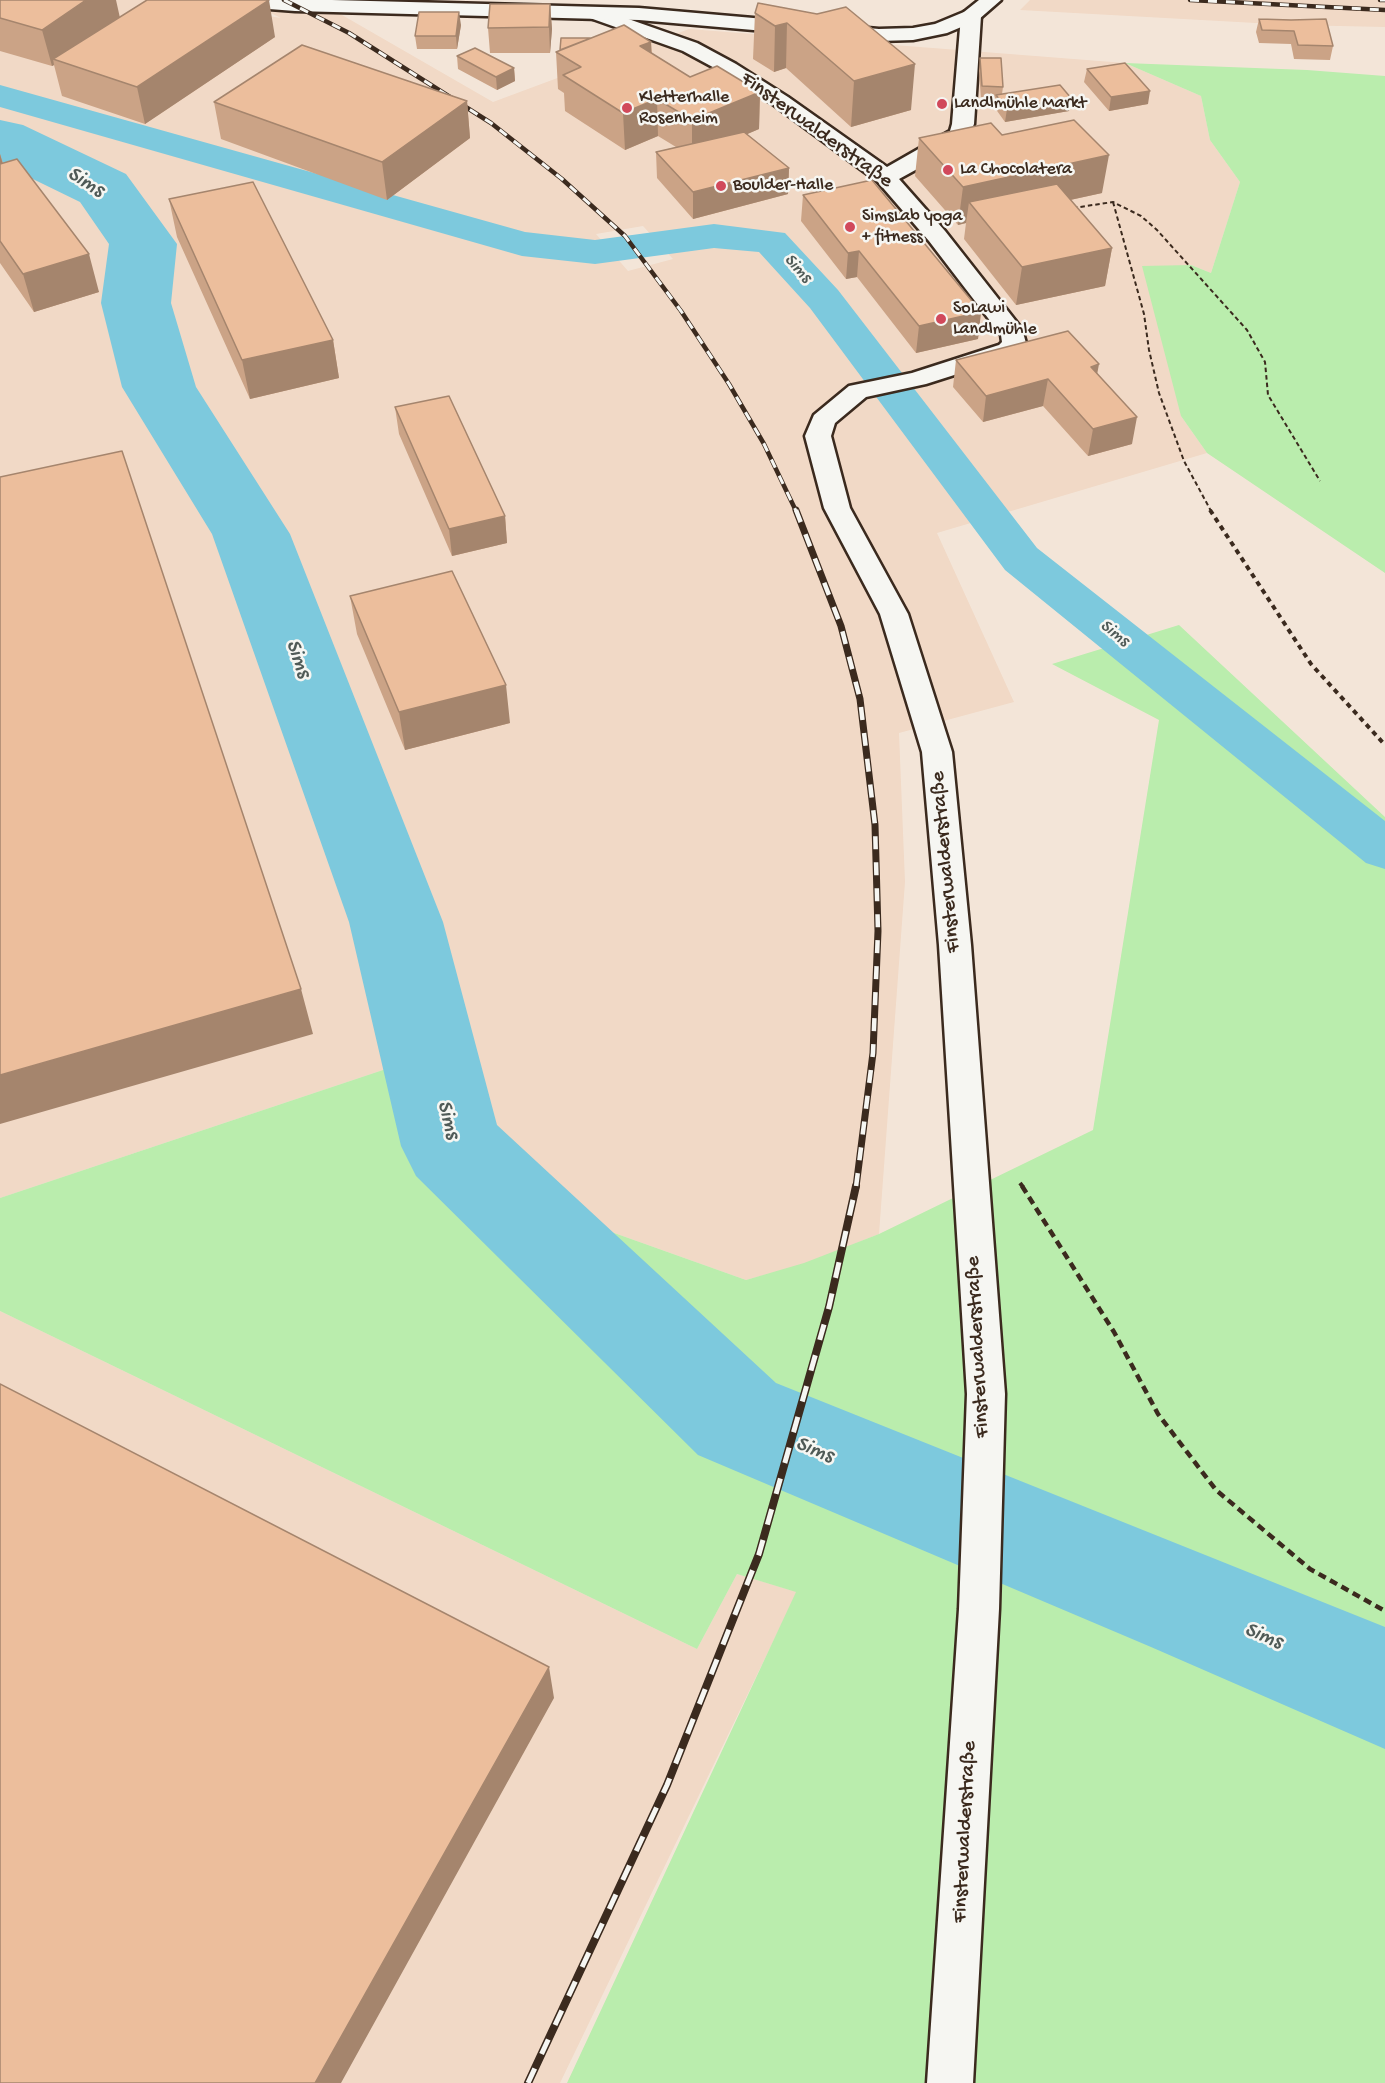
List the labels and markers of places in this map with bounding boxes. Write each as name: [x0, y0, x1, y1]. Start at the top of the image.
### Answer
place label: Kletterhalle Rosenheim: [639, 87, 729, 130]
place label: Landlmühle Markt: [954, 93, 1086, 115]
marker: Landlmühle Markt: [935, 97, 949, 111]
marker: Kletterhalle Rosenheim: [620, 101, 634, 115]
place label: La Chocolatera: [960, 159, 1072, 181]
marker: La Chocolatera: [941, 163, 955, 177]
place label: Boulder-Halle: [733, 175, 833, 197]
marker: Boulder-Halle: [714, 179, 728, 193]
place label: SimsLab yoga + fitness: [862, 206, 962, 248]
marker: SimsLab yoga + fitness: [843, 220, 857, 234]
place label: SoLawi Landlmühle: [953, 298, 1037, 340]
marker: SoLawi Landlmühle: [934, 312, 948, 326]

